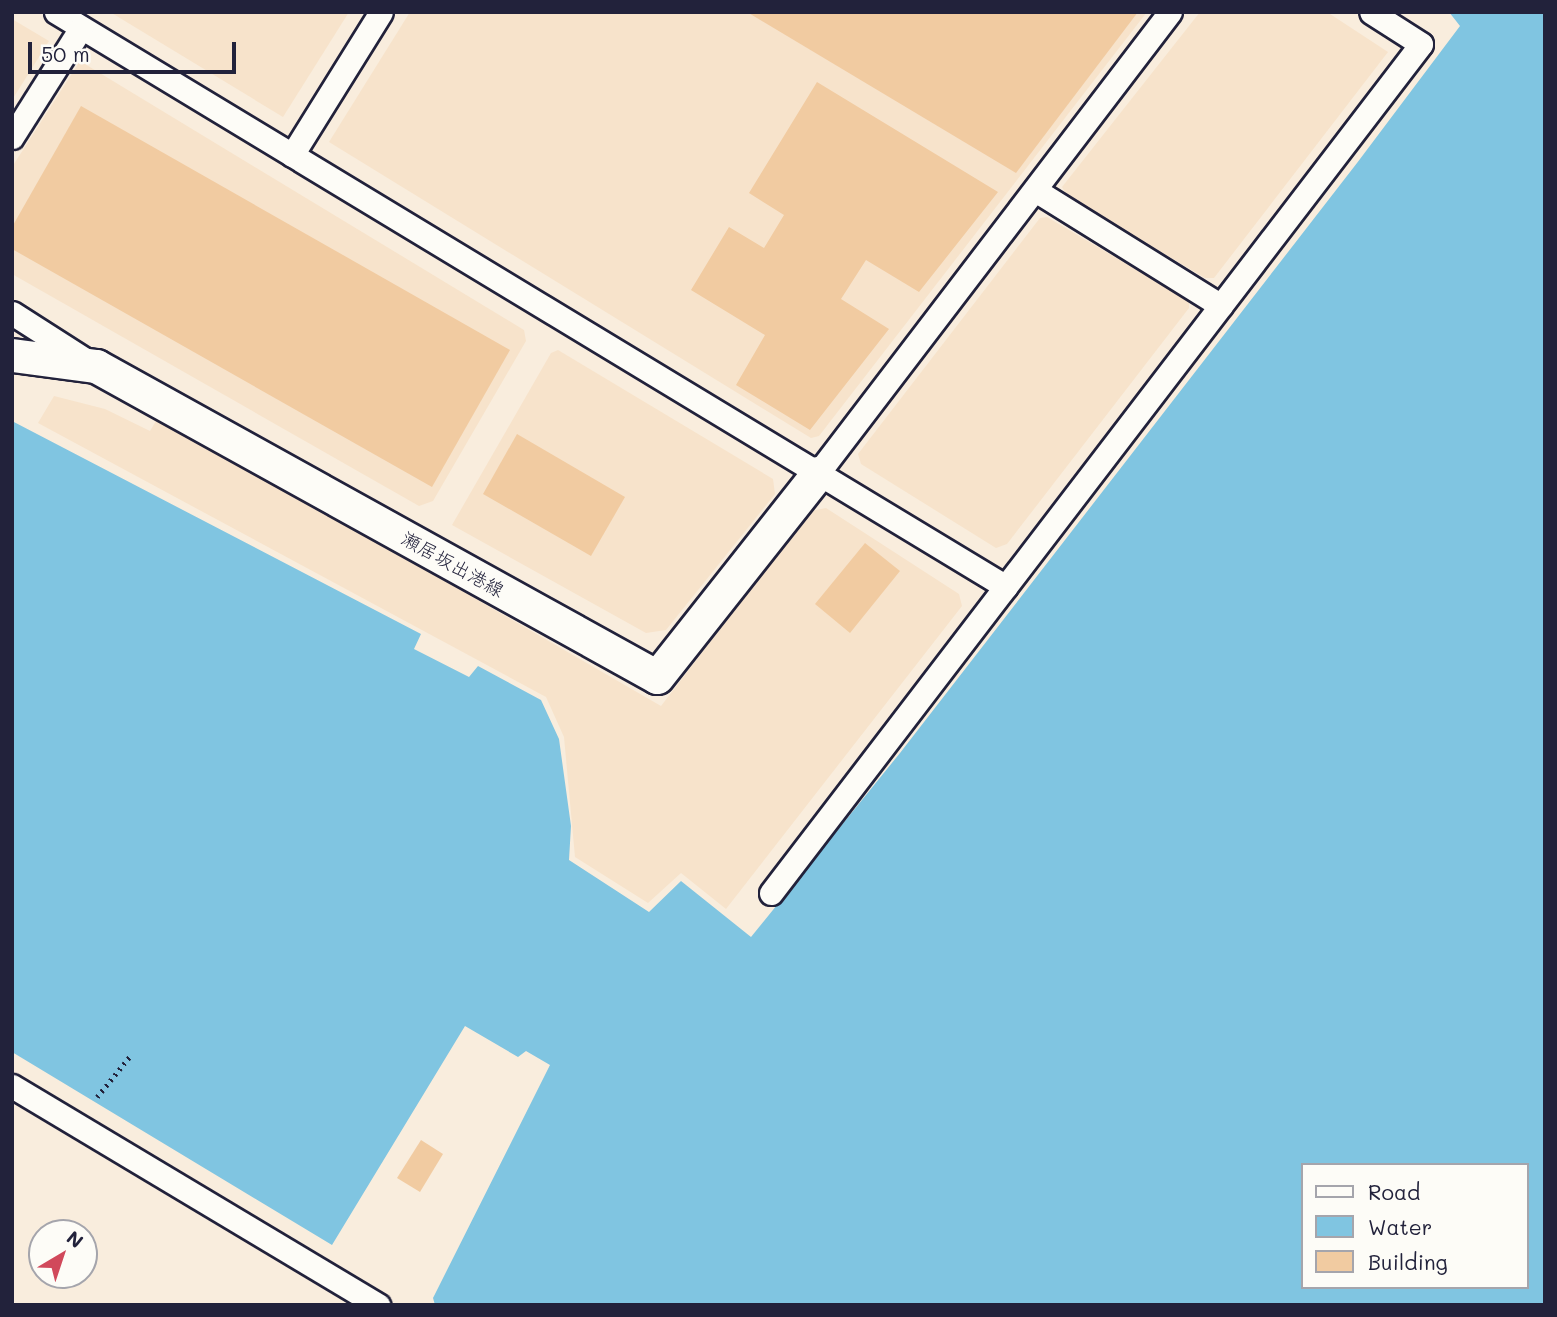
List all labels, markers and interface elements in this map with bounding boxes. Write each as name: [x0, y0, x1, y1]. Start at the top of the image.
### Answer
scale bar: [32, 28, 240, 72]
text: 50 m: [41, 40, 90, 67]
street label: 瀬居坂出港線: [398, 526, 508, 602]
legend: [1302, 1163, 1529, 1289]
text: Road: [1368, 1178, 1420, 1205]
text: Water: [1368, 1213, 1432, 1240]
north arrow: [28, 1219, 98, 1289]
text: N: [62, 1225, 89, 1253]
text: Building: [1368, 1248, 1448, 1275]

